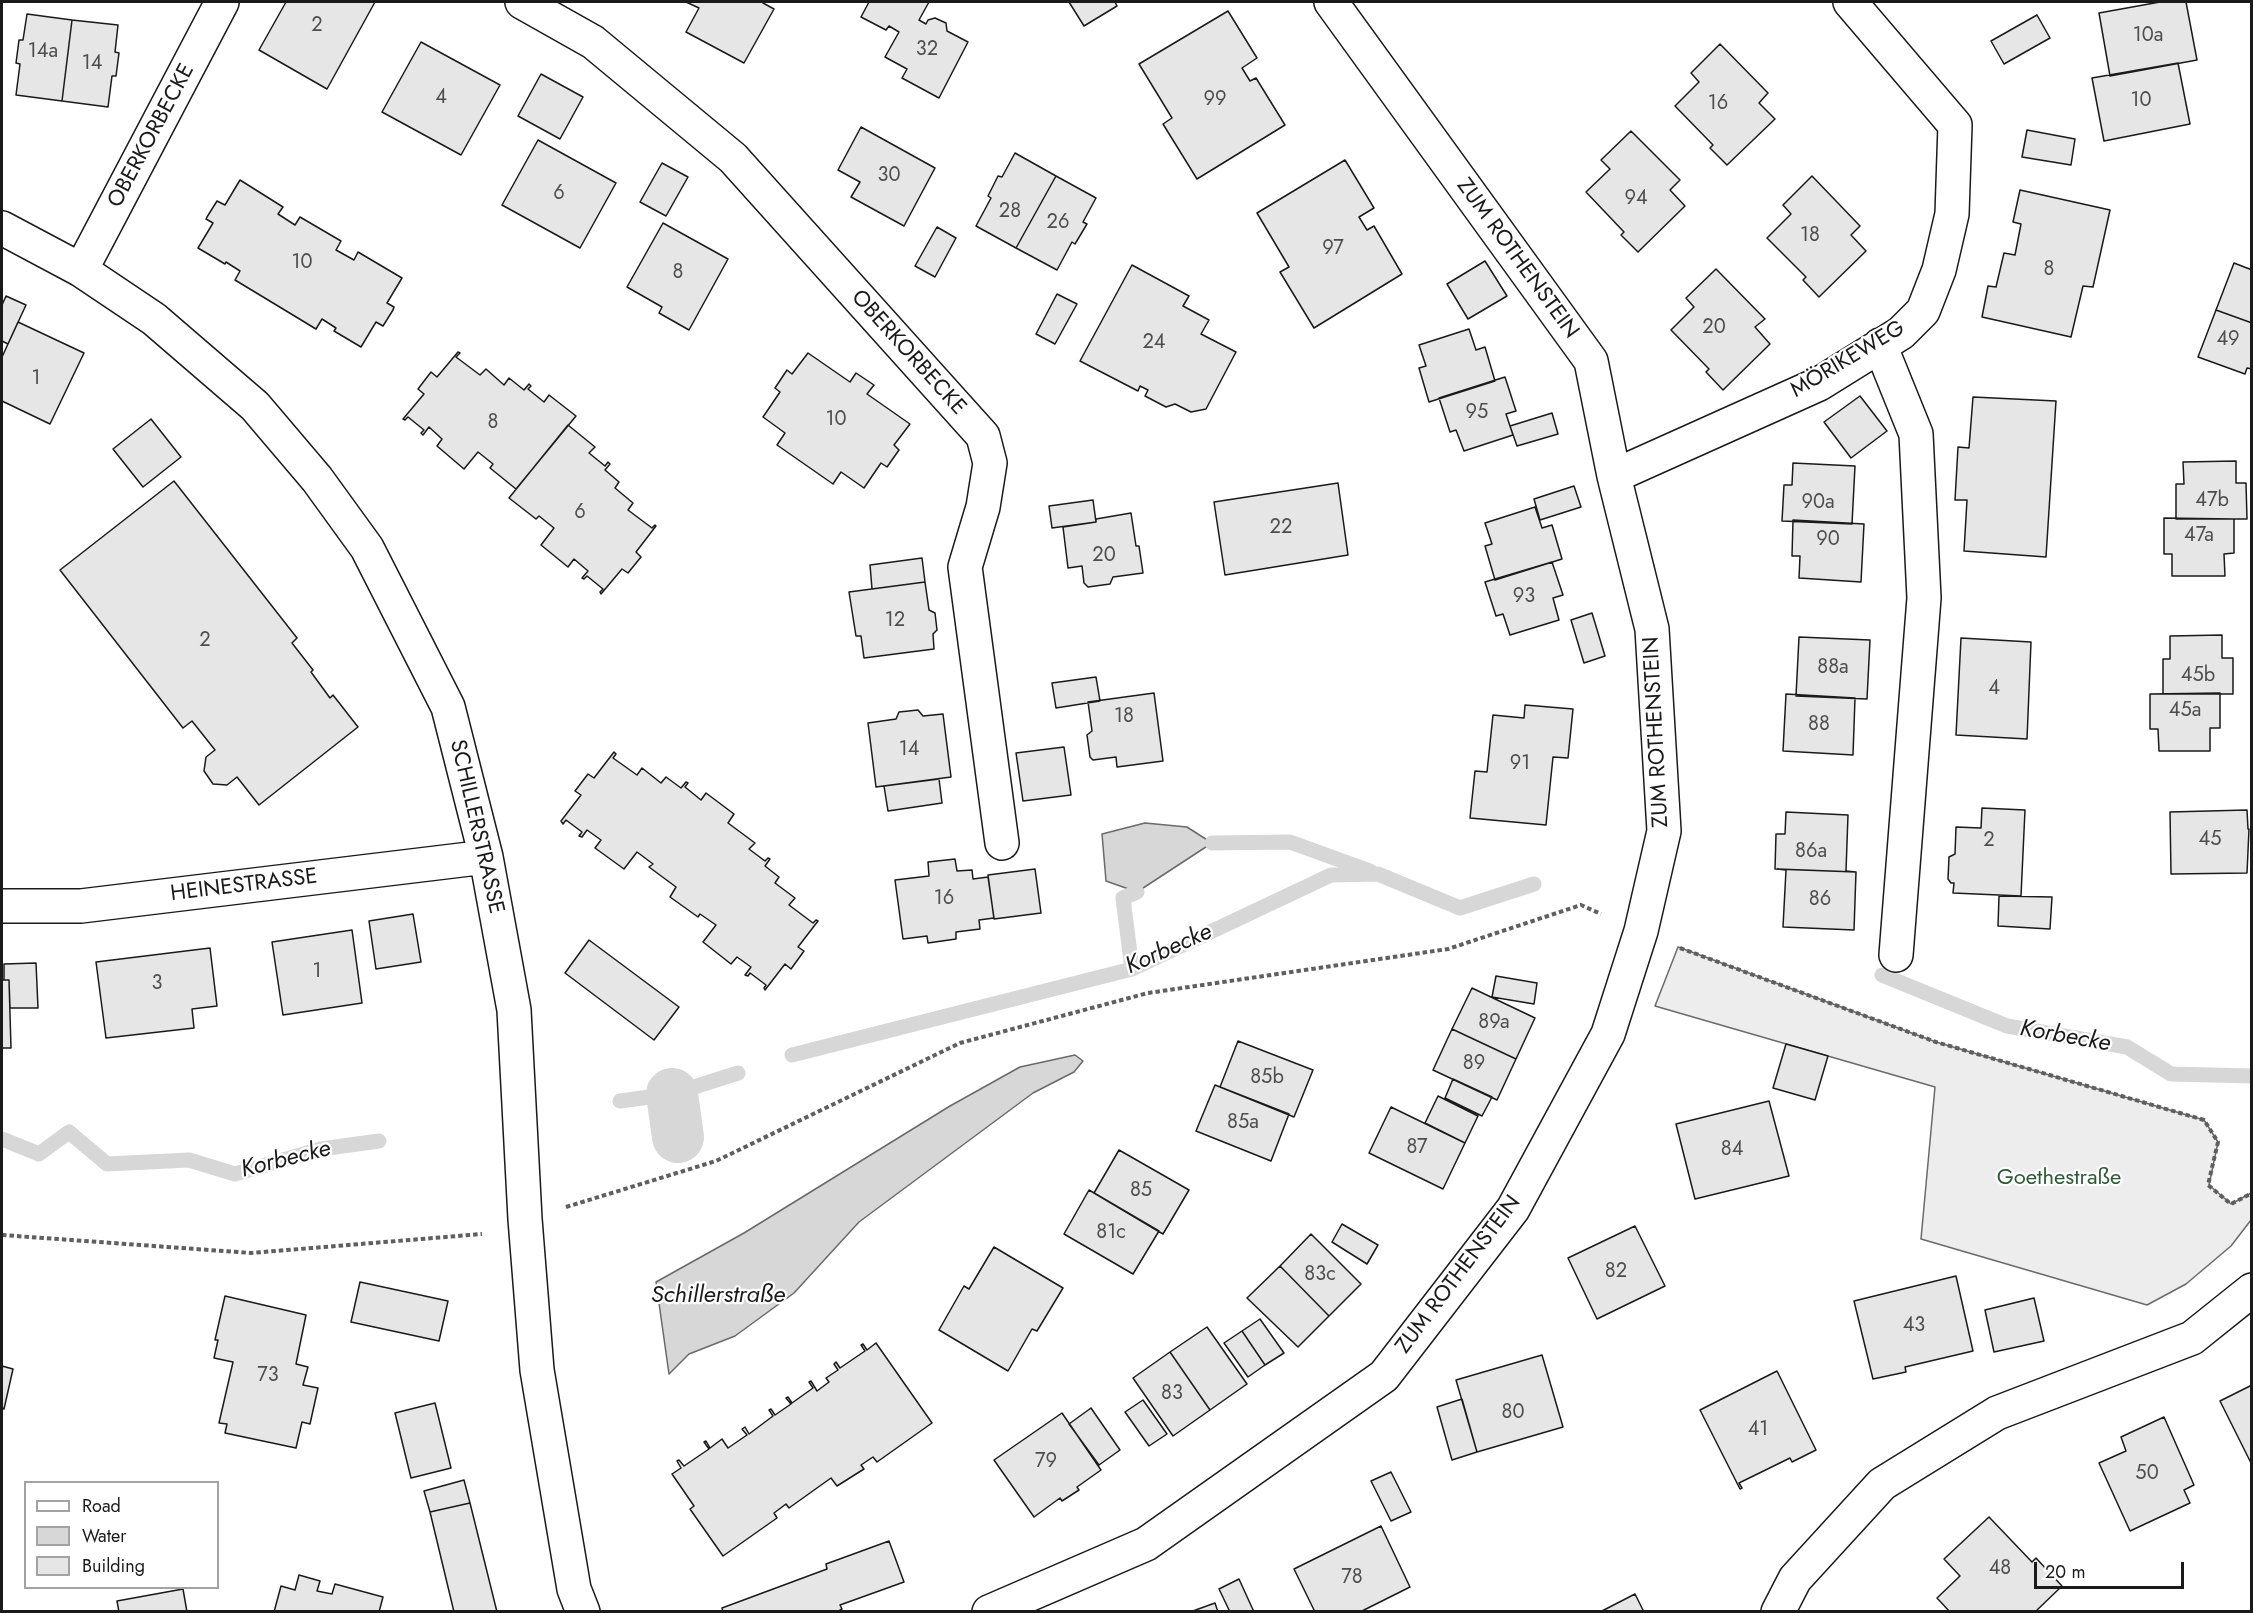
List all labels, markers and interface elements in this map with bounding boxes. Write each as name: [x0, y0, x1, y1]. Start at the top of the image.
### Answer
house number: 2: [311, 14, 323, 38]
house number: 10a: [2133, 24, 2163, 48]
house number: 32: [916, 38, 938, 62]
house number: 14a: [28, 40, 58, 64]
house number: 14: [82, 52, 102, 76]
street label: OBERKORBECKE: [103, 60, 201, 212]
house number: 4: [435, 86, 447, 110]
house number: 99: [1203, 88, 1227, 112]
house number: 10: [2131, 89, 2151, 113]
house number: 16: [1708, 92, 1728, 116]
house number: 30: [878, 164, 900, 188]
street label: ZUM ROTHENSTEIN: [1450, 174, 1584, 344]
house number: 6: [553, 182, 565, 206]
house number: 94: [1624, 187, 1648, 211]
house number: 28: [999, 200, 1021, 224]
house number: 26: [1047, 211, 1069, 235]
house number: 18: [1800, 224, 1820, 248]
house number: 97: [1322, 237, 1344, 261]
house number: 10: [292, 251, 312, 275]
house number: 8: [2044, 258, 2054, 282]
house number: 8: [673, 261, 683, 285]
street label: OBERKORBECKE: [845, 285, 971, 421]
house number: 20: [1702, 316, 1726, 340]
street label: MÖRIKEWEG: [1786, 316, 1910, 404]
house number: 49: [2216, 328, 2240, 352]
house number: 24: [1142, 331, 1166, 355]
house number: 1: [32, 367, 40, 391]
house number: 95: [1466, 401, 1488, 425]
house number: 10: [826, 408, 846, 432]
house number: 8: [488, 411, 498, 435]
house number: 47b: [2195, 489, 2229, 513]
house number: 90a: [1801, 491, 1835, 515]
house number: 6: [574, 501, 586, 525]
house number: 22: [1270, 516, 1292, 540]
house number: 47a: [2184, 524, 2214, 548]
house number: 90: [1816, 528, 1840, 552]
house number: 20: [1092, 544, 1116, 568]
house number: 93: [1513, 585, 1535, 609]
house number: 12: [885, 609, 905, 633]
house number: 2: [199, 629, 211, 653]
street label: ZUM ROTHENSTEIN: [1639, 636, 1675, 828]
house number: 88a: [1817, 656, 1849, 680]
house number: 45b: [2181, 664, 2215, 688]
house number: 4: [1988, 677, 2000, 701]
house number: 45a: [2169, 699, 2201, 723]
house number: 18: [1114, 705, 1134, 729]
house number: 88: [1808, 713, 1830, 737]
street label: SCHILLERSTRASSE: [443, 737, 509, 917]
house number: 14: [899, 738, 919, 762]
house number: 91: [1510, 752, 1530, 776]
house number: 45: [2199, 828, 2221, 852]
house number: 2: [1983, 829, 1995, 853]
house number: 86a: [1795, 840, 1827, 864]
street label: HEINESTRASSE: [169, 864, 319, 908]
house number: 16: [934, 887, 954, 911]
house number: 86: [1809, 888, 1831, 912]
water label: Korbecke: [1121, 918, 1217, 982]
house number: 1: [313, 960, 321, 984]
house number: 3: [152, 972, 162, 996]
house number: 89a: [1478, 1011, 1510, 1035]
water label: Korbecke: [2017, 1015, 2113, 1059]
house number: 89: [1463, 1052, 1485, 1076]
house number: 85b: [1250, 1066, 1284, 1090]
house number: 85a: [1227, 1111, 1259, 1135]
water label: Korbecke: [238, 1135, 334, 1185]
house number: 87: [1406, 1136, 1428, 1160]
house number: 84: [1721, 1138, 1743, 1162]
park label: Goethestraße: [1997, 1166, 2121, 1192]
house number: 85: [1130, 1179, 1152, 1203]
street label: ZUM ROTHENSTEIN: [1391, 1191, 1527, 1359]
house number: 81c: [1096, 1221, 1126, 1245]
house number: 82: [1605, 1260, 1627, 1284]
house number: 83c: [1304, 1263, 1336, 1287]
water label: Schillerstraße: [651, 1282, 785, 1310]
house number: 43: [1903, 1314, 1925, 1338]
house number: 73: [257, 1364, 279, 1388]
house number: 83: [1161, 1382, 1183, 1406]
house number: 80: [1502, 1401, 1524, 1425]
house number: 41: [1748, 1418, 1768, 1442]
house number: 79: [1035, 1450, 1057, 1474]
house number: 50: [2135, 1462, 2159, 1486]
legend: [24, 1481, 219, 1589]
text: Road: [82, 1493, 121, 1519]
text: Water: [82, 1523, 126, 1549]
scale bar: [2037, 1550, 2187, 1588]
text: Building: [82, 1553, 145, 1579]
house number: 48: [1989, 1557, 2011, 1581]
text: 20 m: [2045, 1559, 2085, 1585]
house number: 78: [1341, 1566, 1363, 1590]

